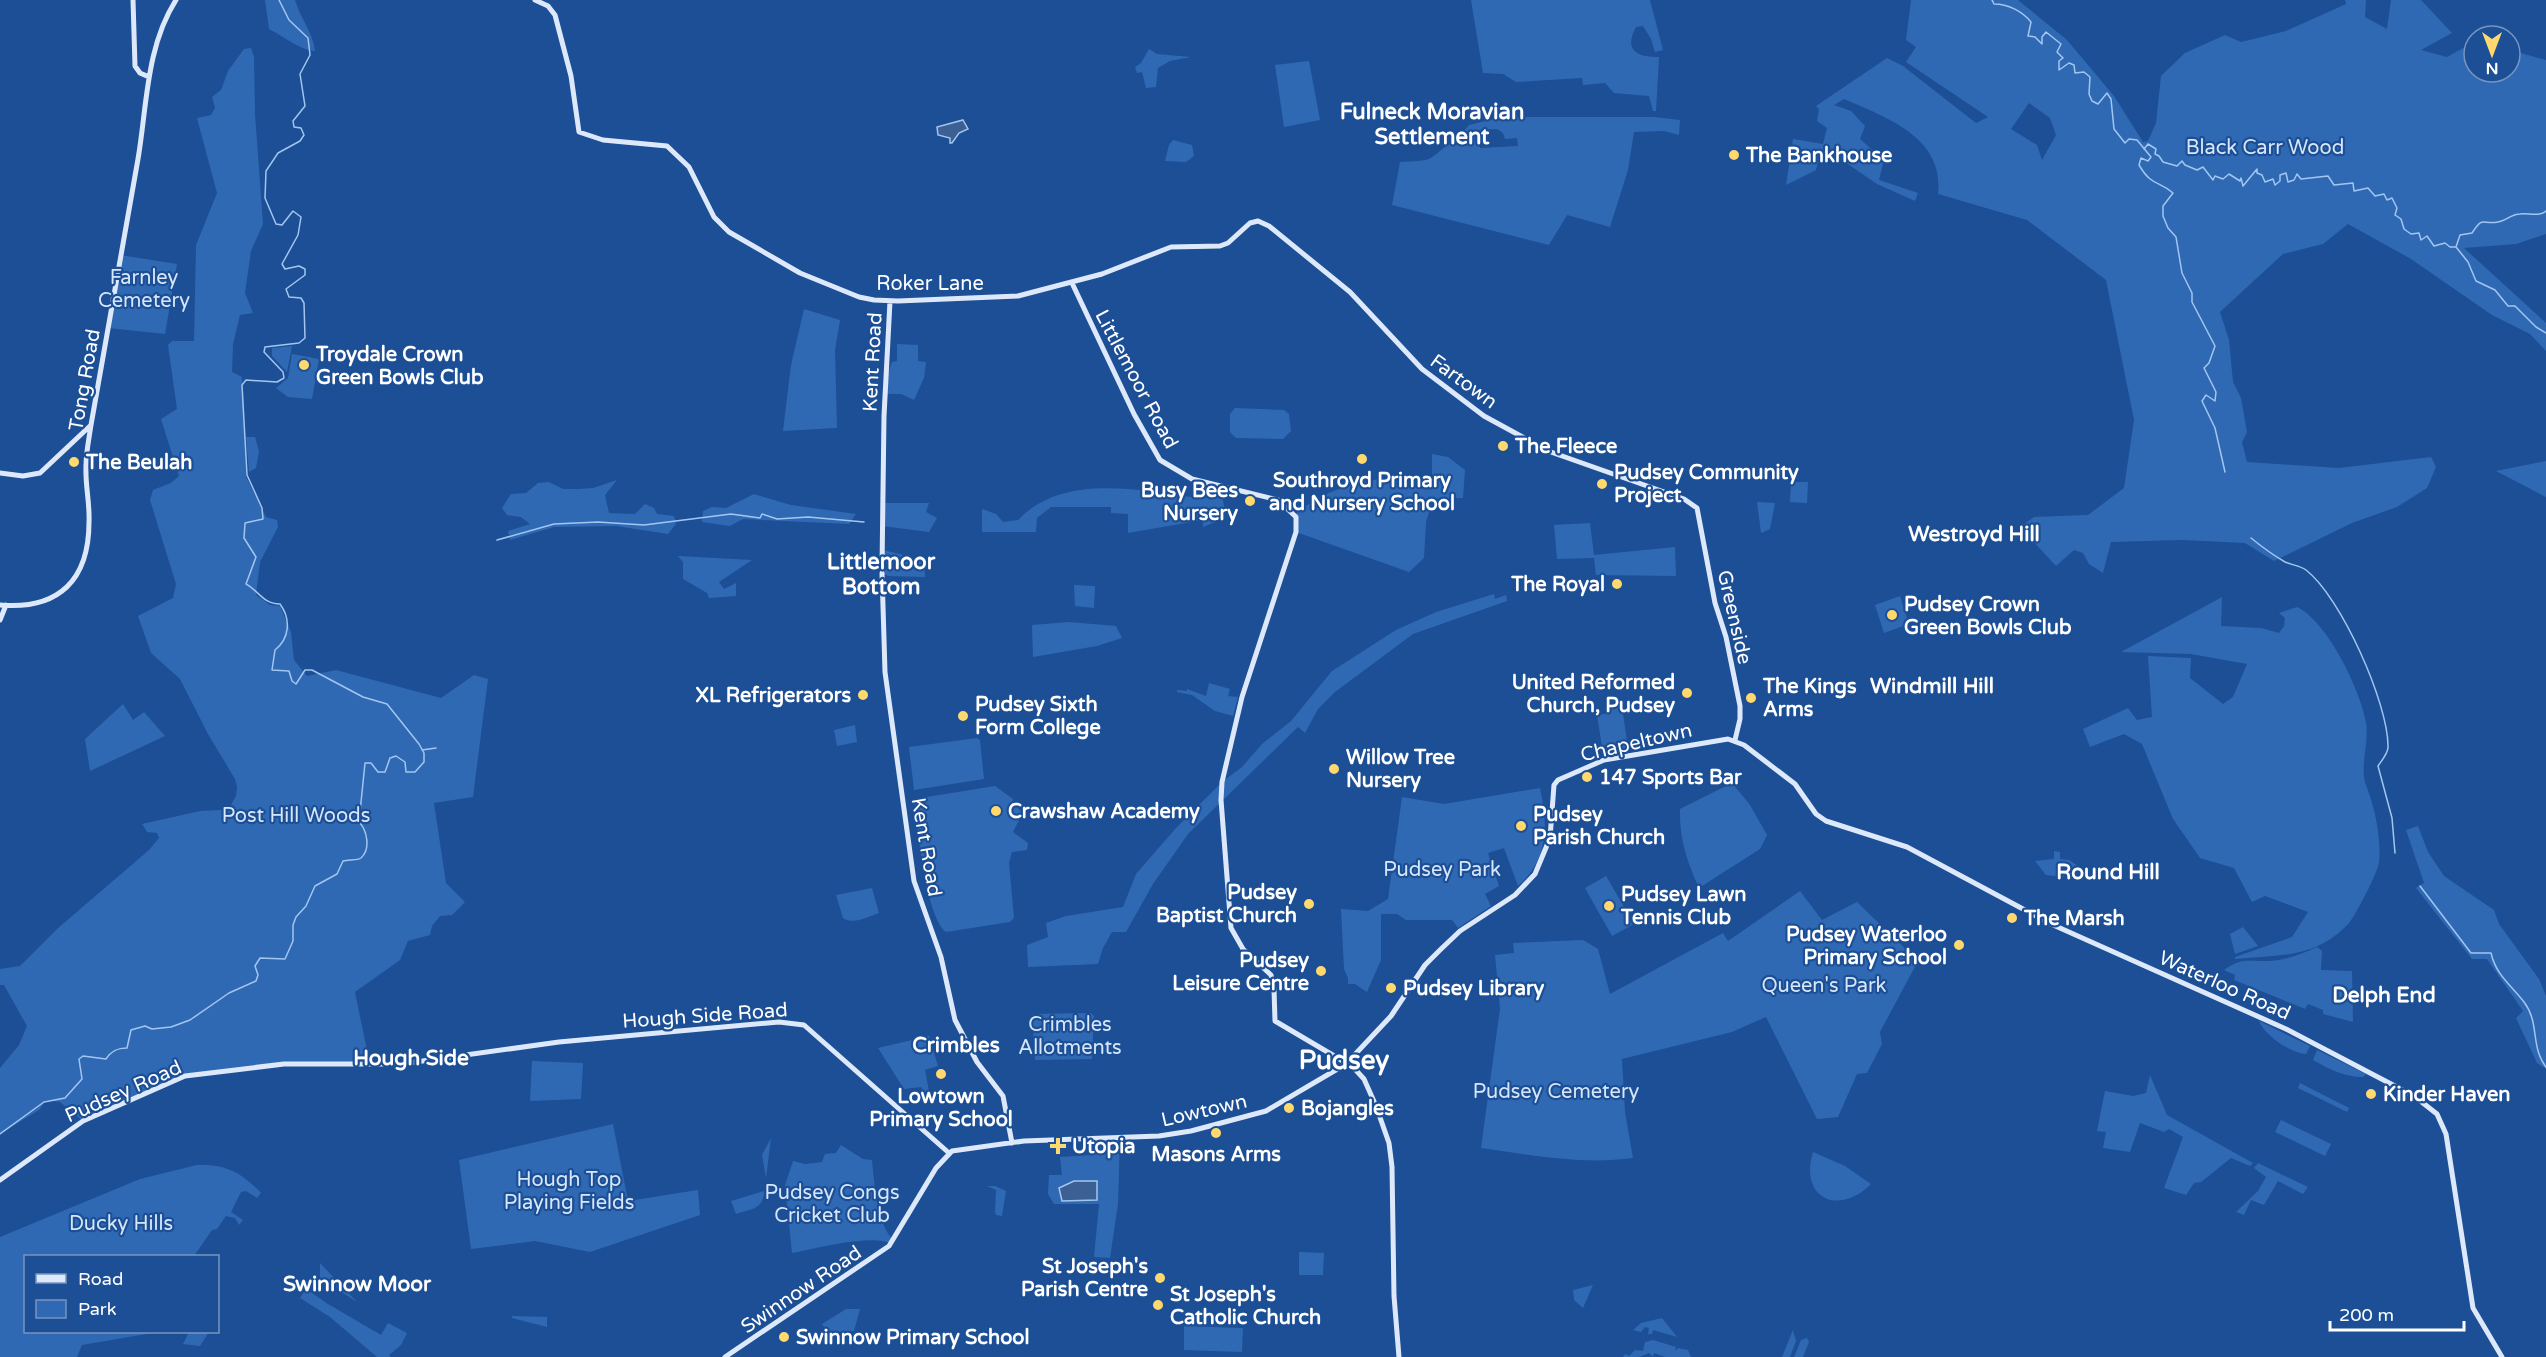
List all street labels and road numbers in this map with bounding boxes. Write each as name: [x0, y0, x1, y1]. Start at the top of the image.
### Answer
street label: Roker Lane: [876, 272, 984, 296]
street label: Littlemoor Road: [1089, 306, 1183, 453]
street label: Kent Road: [858, 312, 888, 412]
street label: Tong Road: [64, 327, 106, 433]
street label: Fartown: [1425, 349, 1502, 414]
street label: Greenside: [1712, 568, 1756, 667]
street label: Chapeltown: [1578, 718, 1694, 767]
street label: Kent Road: [906, 796, 946, 898]
street label: Waterloo Road: [2155, 946, 2294, 1026]
street label: Hough Side Road: [622, 998, 789, 1034]
street label: Pudsey Road: [61, 1056, 185, 1128]
street label: Lowtown: [1159, 1089, 1249, 1132]
street label: Swinnow Road: [737, 1241, 866, 1339]

